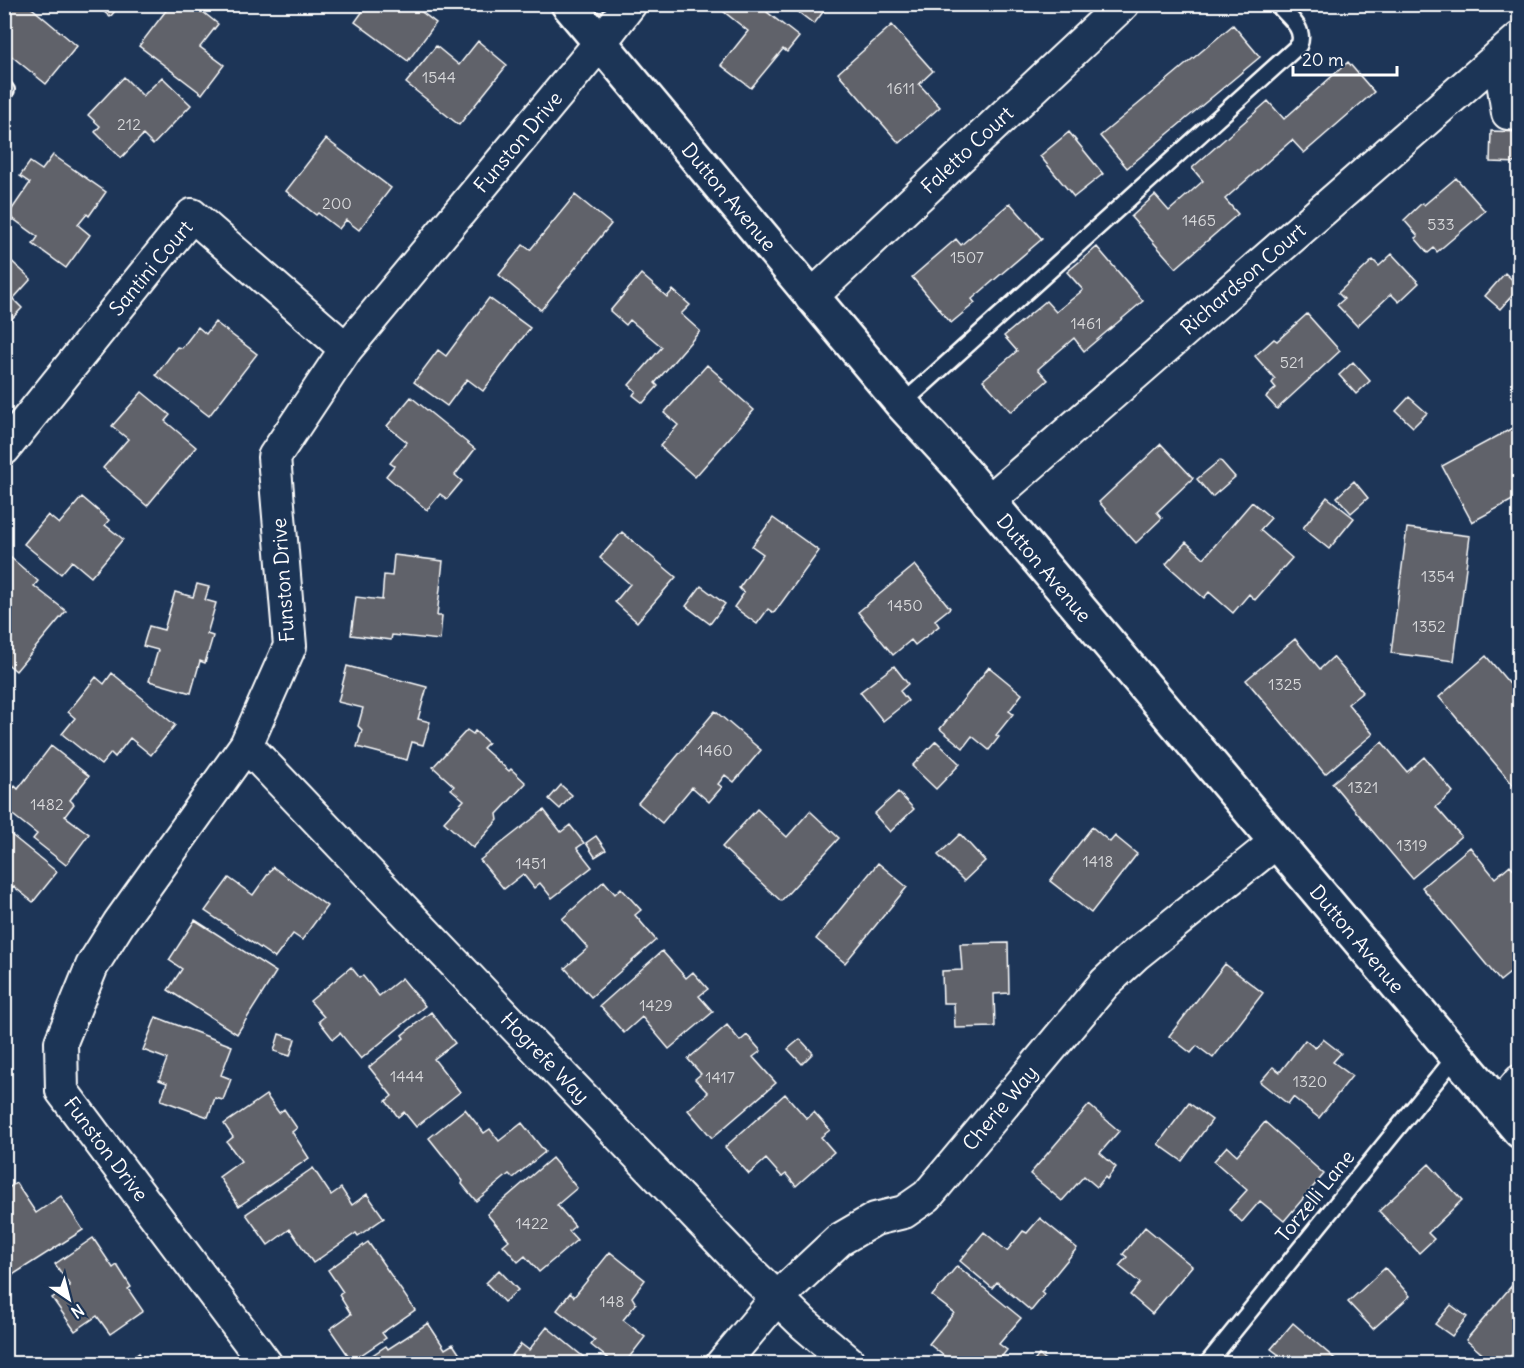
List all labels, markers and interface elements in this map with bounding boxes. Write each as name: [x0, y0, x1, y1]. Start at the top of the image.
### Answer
scale bar: [1293, 39, 1396, 77]
text: 20 m: [1302, 48, 1344, 71]
house number: 1544: [422, 67, 456, 87]
house number: 1611: [887, 78, 915, 98]
street label: Funston Drive: [468, 86, 567, 197]
street label: Faletto Court: [915, 100, 1018, 199]
house number: 212: [117, 114, 141, 134]
street label: Dutton Avenue: [677, 137, 782, 256]
house number: 200: [322, 193, 352, 213]
house number: 1465: [1182, 210, 1216, 230]
house number: 533: [1427, 214, 1455, 234]
street label: Santini Court: [104, 215, 198, 320]
street label: Richardson Court: [1175, 217, 1311, 340]
house number: 1507: [950, 247, 984, 267]
house number: 1461: [1070, 313, 1102, 333]
house number: 521: [1280, 352, 1304, 372]
street label: Dutton Avenue: [992, 508, 1097, 627]
street label: Funston Drive: [266, 517, 299, 643]
house number: 1354: [1421, 566, 1455, 586]
house number: 1450: [887, 595, 923, 615]
house number: 1352: [1412, 616, 1446, 636]
house number: 1325: [1268, 674, 1302, 694]
house number: 1460: [697, 740, 733, 760]
house number: 1321: [1348, 777, 1378, 797]
house number: 1482: [30, 794, 64, 814]
house number: 1319: [1397, 835, 1427, 855]
house number: 1418: [1082, 851, 1114, 871]
house number: 1451: [515, 853, 547, 873]
street label: Dutton Avenue: [1305, 879, 1410, 998]
house number: 1429: [639, 995, 673, 1015]
street label: Hogrefe Way: [496, 1007, 595, 1108]
street label: Cherie Way: [957, 1060, 1043, 1155]
house number: 1444: [390, 1066, 424, 1086]
house number: 1417: [705, 1067, 735, 1087]
house number: 1320: [1293, 1071, 1327, 1091]
street label: Funston Drive: [59, 1091, 154, 1206]
street label: Torzelli Lane: [1270, 1145, 1359, 1247]
house number: 1422: [515, 1213, 549, 1233]
north arrow: [39, 1269, 99, 1329]
house number: 148: [600, 1291, 624, 1311]
text: N: [67, 1300, 88, 1323]

